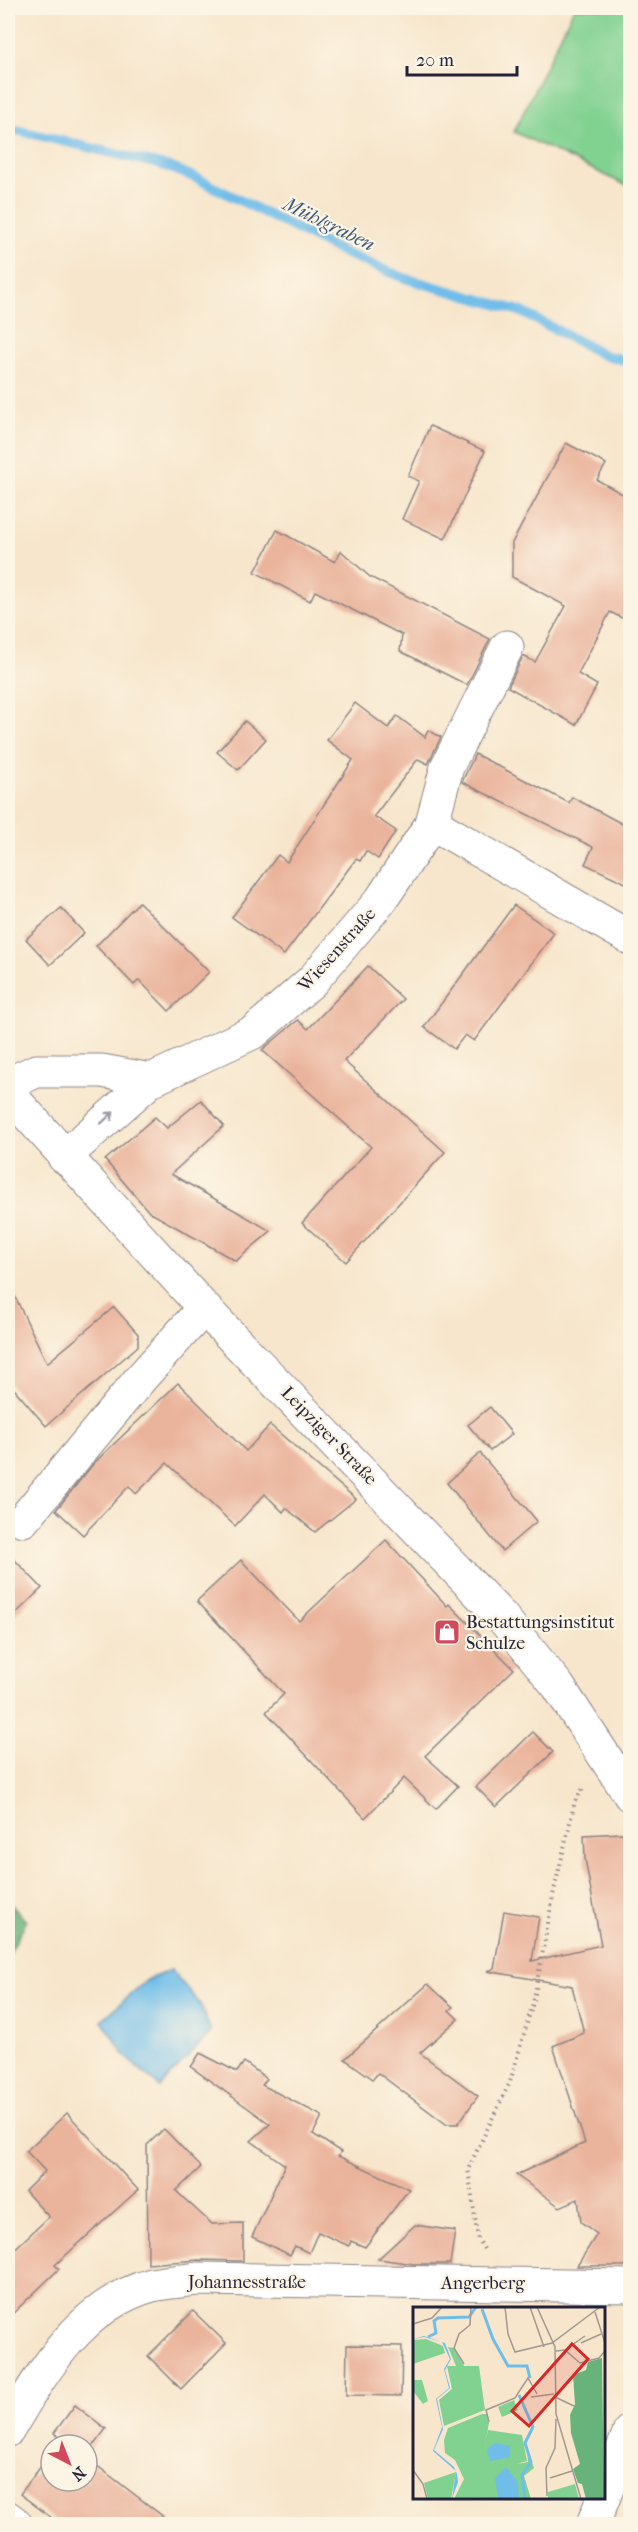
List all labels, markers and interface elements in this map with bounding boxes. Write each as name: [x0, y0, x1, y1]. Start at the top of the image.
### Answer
scale bar: [407, 39, 516, 77]
text: 20 m: [416, 50, 454, 71]
water label: Mühlgraben: [278, 191, 378, 256]
street label: Wiesenstraße: [293, 904, 380, 997]
one-way arrow: [99, 1111, 114, 1125]
street label: Leipziger Straße: [277, 1382, 381, 1490]
place label: Bestattungsinstitut Schulze: [466, 1612, 615, 1654]
shop icon: Bestattungsinstitut Schulze: [432, 1617, 462, 1647]
street label: Johannesstraße: [186, 2272, 306, 2293]
street label: Angerberg: [440, 2273, 525, 2294]
inset map: [413, 2307, 605, 2499]
north arrow: [39, 2433, 99, 2493]
text: N: [67, 2463, 90, 2485]

